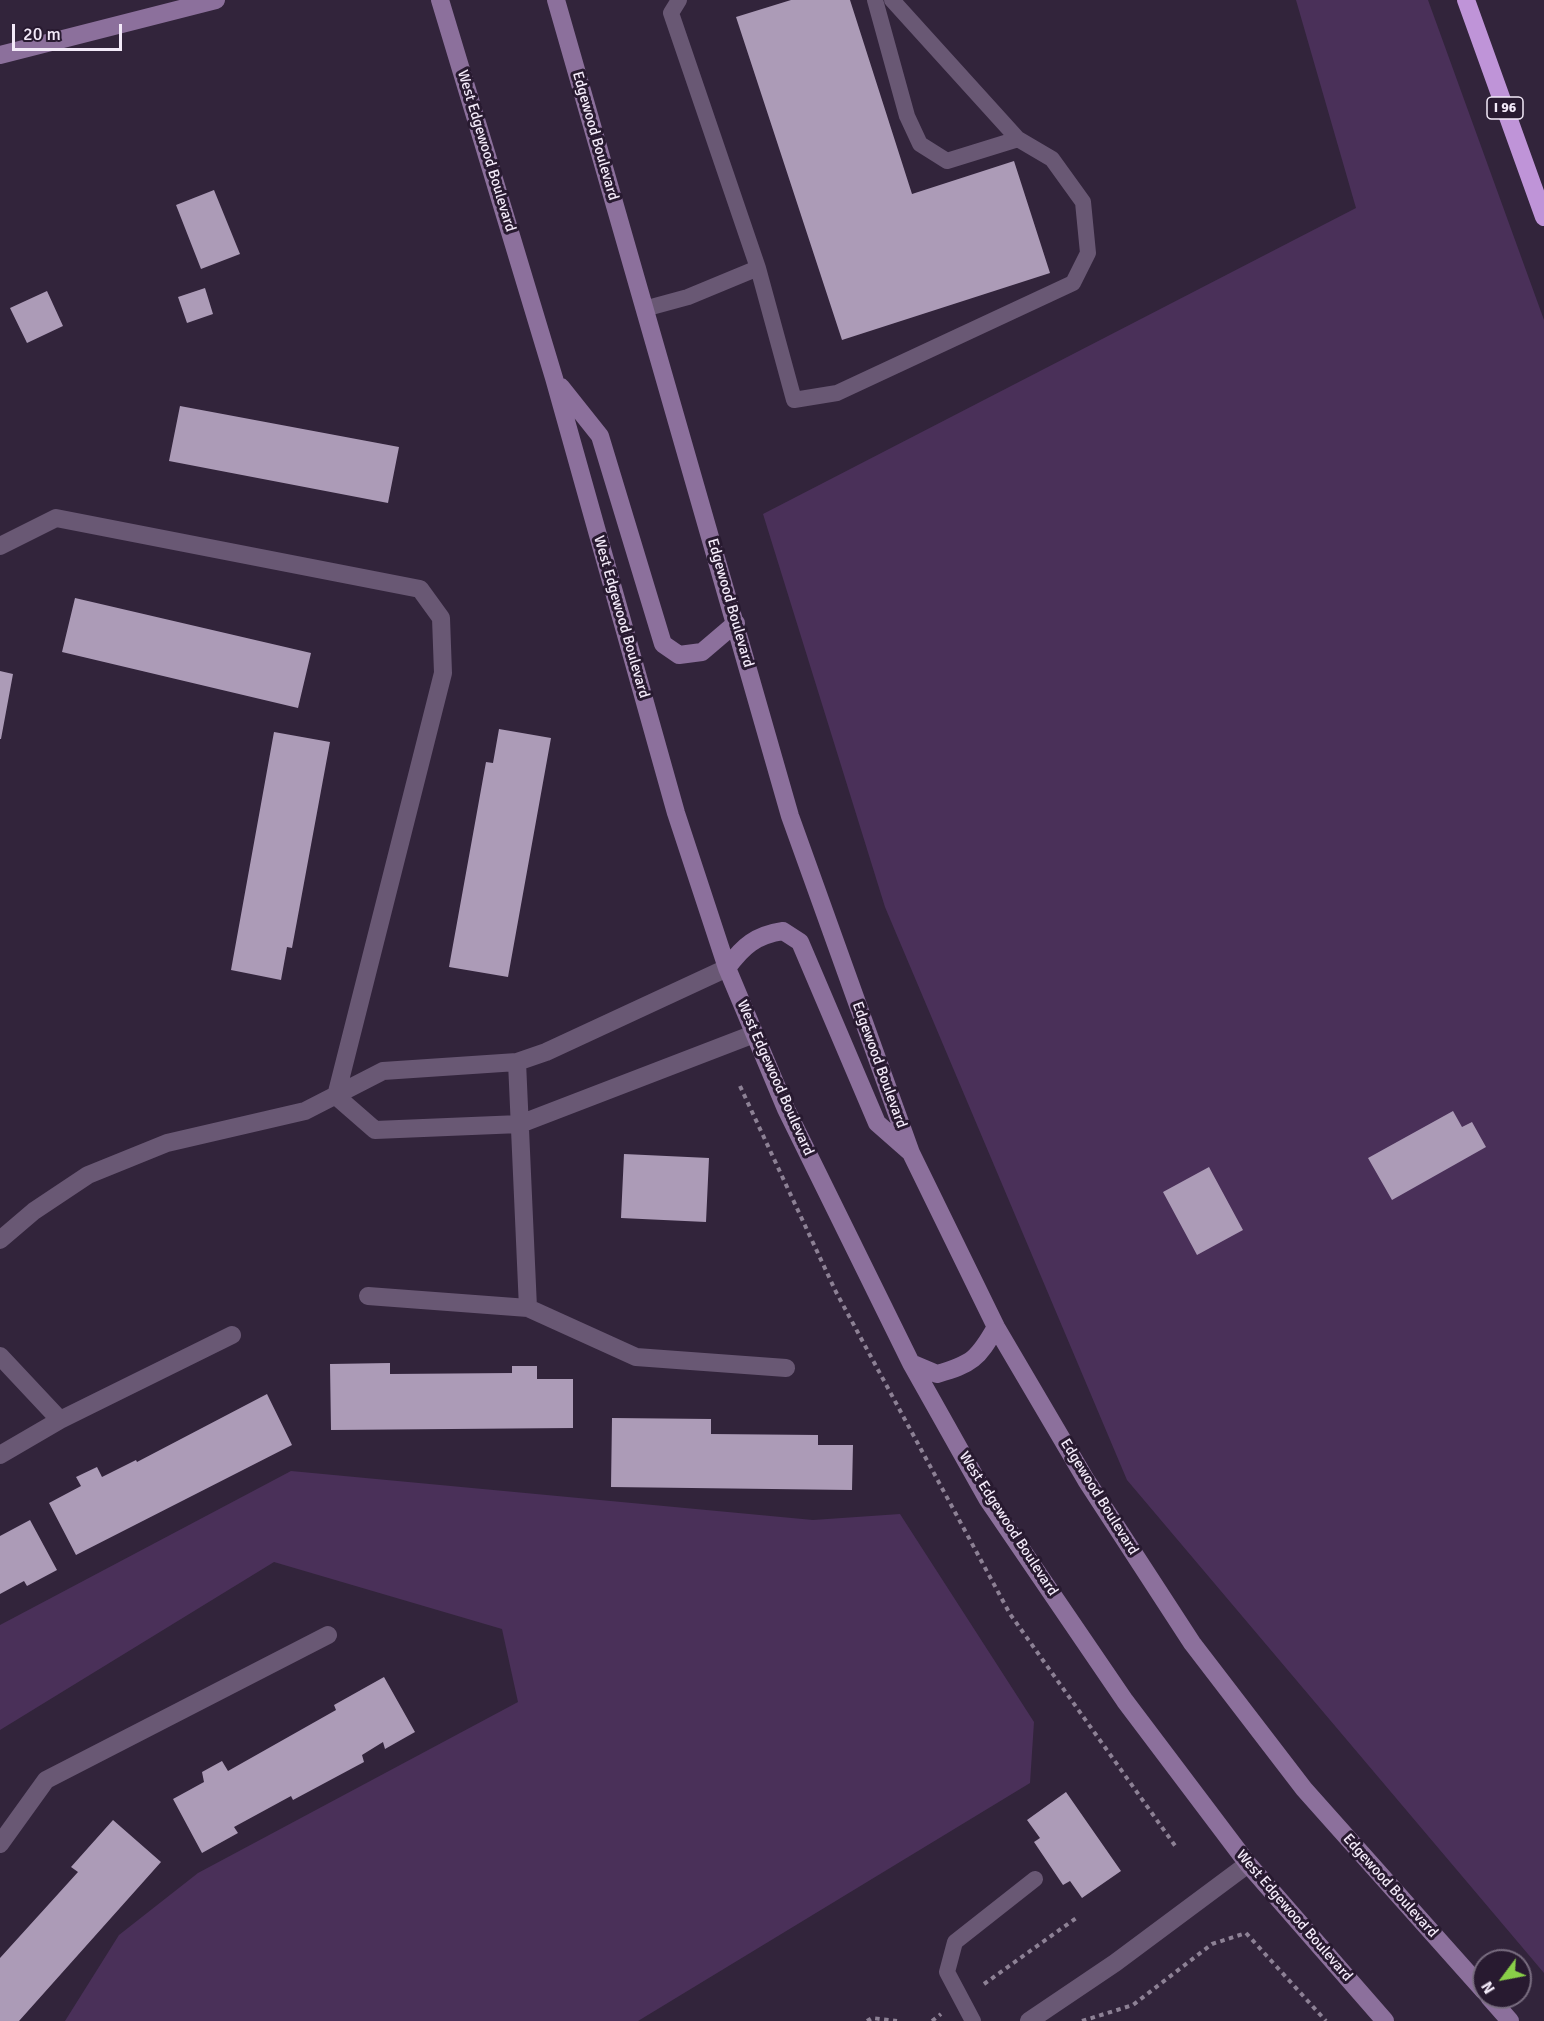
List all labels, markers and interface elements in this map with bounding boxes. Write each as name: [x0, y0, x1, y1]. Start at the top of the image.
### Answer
scale bar: [15, 12, 124, 50]
text: 20 m: [23, 23, 61, 45]
street label: West Edgewood Boulevard: [453, 68, 519, 234]
street label: Edgewood Boulevard: [568, 69, 622, 203]
road number: I 96: [1487, 97, 1523, 119]
street label: West Edgewood Boulevard: [589, 534, 653, 700]
street label: Edgewood Boulevard: [703, 536, 757, 670]
street label: West Edgewood Boulevard: [733, 998, 817, 1158]
street label: Edgewood Boulevard: [848, 999, 910, 1131]
street label: Edgewood Boulevard: [1056, 1436, 1142, 1558]
street label: West Edgewood Boulevard: [955, 1449, 1061, 1599]
street label: Edgewood Boulevard: [1339, 1830, 1441, 1942]
street label: West Edgewood Boulevard: [1232, 1847, 1356, 1985]
north arrow: [1472, 1949, 1532, 2009]
text: N: [1477, 1977, 1500, 1998]

